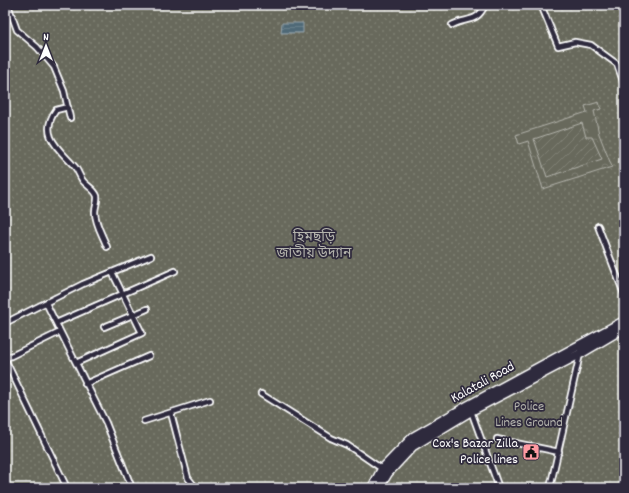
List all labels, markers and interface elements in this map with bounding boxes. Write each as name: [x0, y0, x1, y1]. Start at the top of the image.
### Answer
north arrow: [26, 26, 66, 66]
text: N: [43, 30, 49, 46]
park label: হিমছড়ি জাতীয় উদ্যান: [275, 228, 352, 264]
street label: Kalatali Road: [448, 357, 518, 409]
park label: Police Lines Ground: [495, 397, 563, 433]
place label: Cox's Bazar Zilla Police lines: [432, 434, 518, 470]
public building icon: Cox's Bazar Zilla Police lines: [521, 442, 541, 462]

